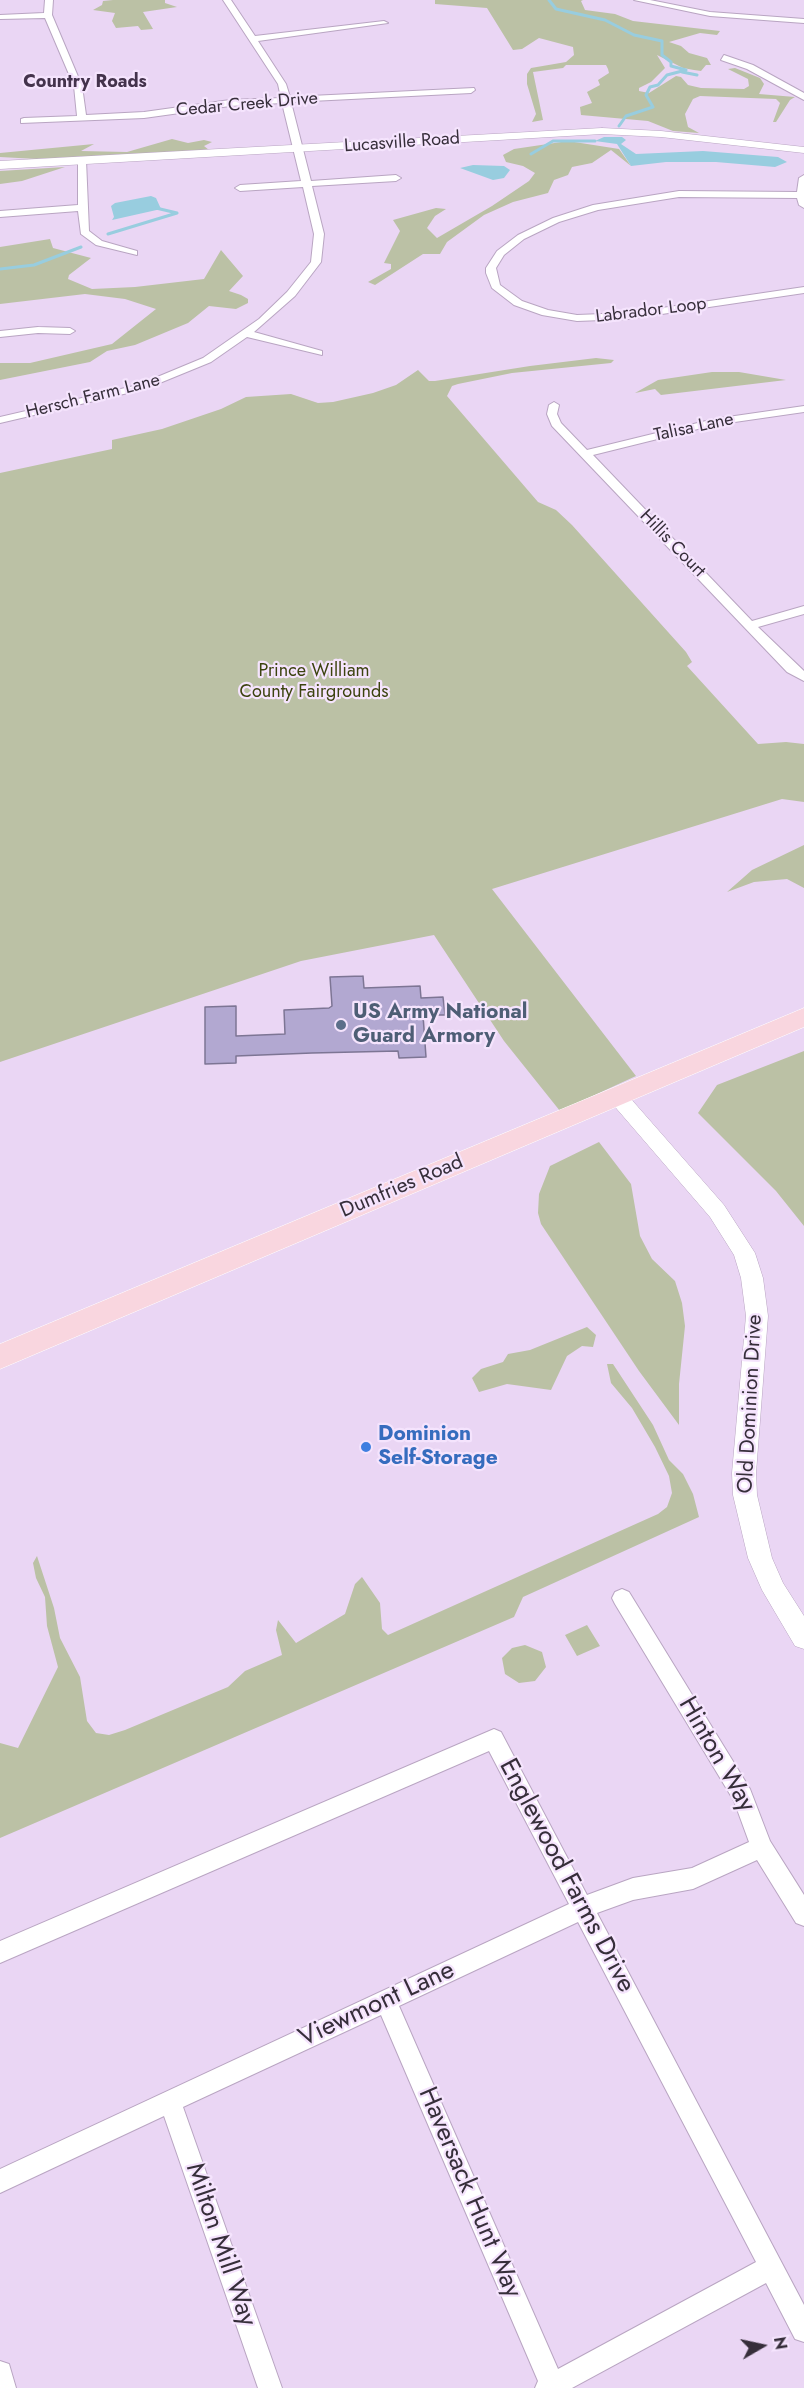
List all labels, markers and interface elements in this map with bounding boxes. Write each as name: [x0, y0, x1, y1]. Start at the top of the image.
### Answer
district label: Country Roads: [23, 72, 147, 94]
street label: Cedar Creek Drive: [175, 88, 319, 122]
street label: Lucasville Road: [343, 128, 461, 158]
street label: Labrador Loop: [594, 293, 708, 329]
street label: Hersch Farm Lane: [24, 370, 162, 424]
street label: Talisa Lane: [652, 409, 736, 447]
street label: Hillis Court: [635, 506, 709, 582]
park label: Prince William County Fairgrounds: [240, 661, 388, 704]
place label: US Army National Guard Armory: [353, 1000, 527, 1050]
marker: US Army National Guard Armory: [334, 1018, 348, 1032]
street label: Dumfries Road: [337, 1150, 467, 1224]
street label: Old Dominion Drive: [734, 1314, 768, 1494]
place label: Dominion Self-Storage: [378, 1422, 498, 1472]
marker: Dominion Self-Storage: [359, 1440, 373, 1454]
street label: Hinton Way: [671, 1692, 761, 1818]
street label: Englewood Farms Drive: [491, 1754, 641, 1998]
street label: Viewmont Lane: [294, 1955, 460, 2055]
street label: Haversack Hunt Way: [411, 2083, 527, 2303]
street label: Milton Mill Way: [178, 2159, 262, 2331]
north arrow: [732, 2316, 792, 2376]
text: N: [768, 2335, 793, 2351]

